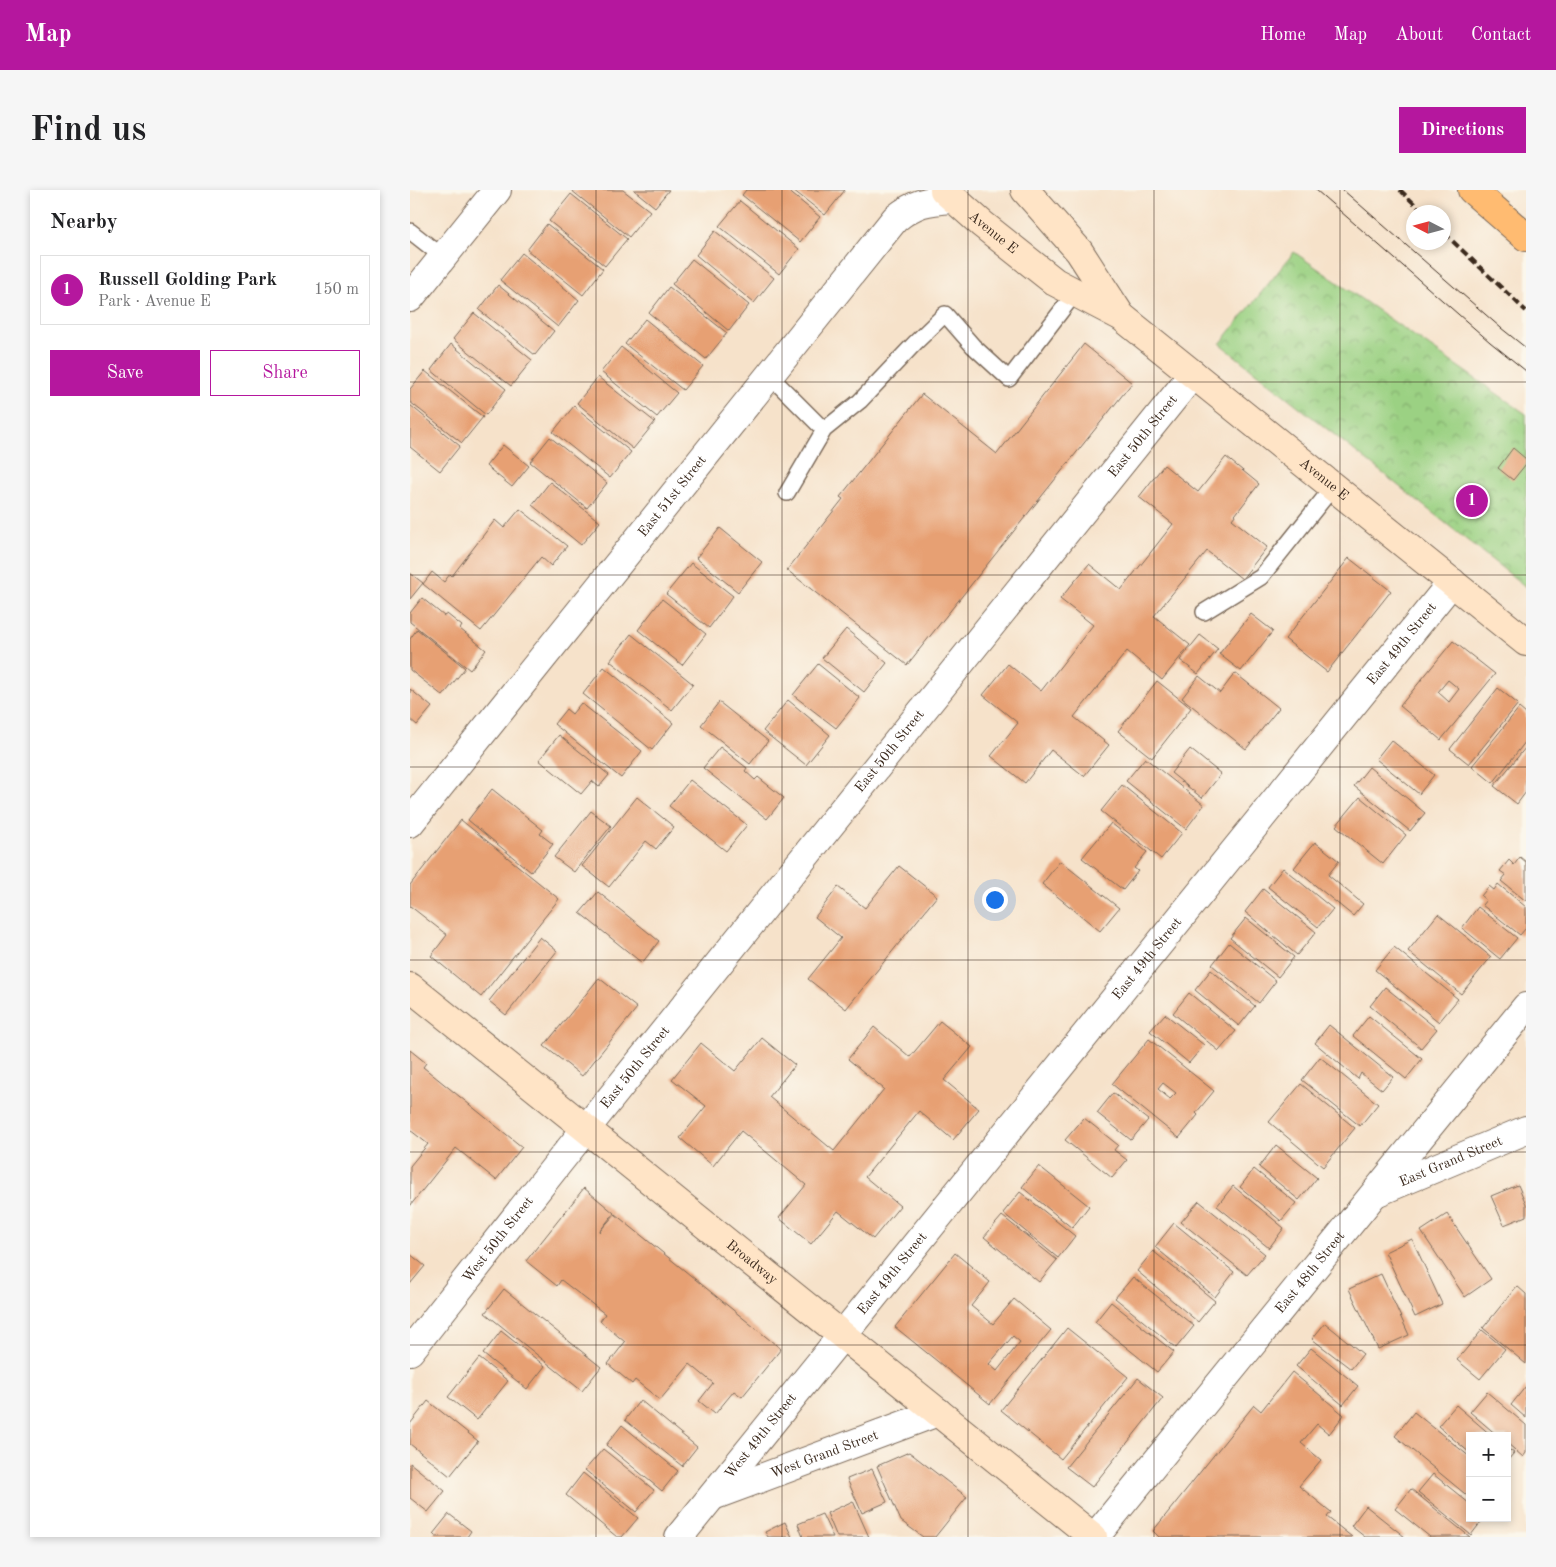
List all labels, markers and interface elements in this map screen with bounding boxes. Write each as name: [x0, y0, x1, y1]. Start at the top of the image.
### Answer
text: Map: [25, 23, 72, 47]
text: Home: [1260, 26, 1306, 44]
text: Map: [1334, 26, 1367, 44]
text: About: [1395, 26, 1443, 44]
text: Contact: [1471, 26, 1531, 44]
button: Directions: [1399, 107, 1526, 153]
text: Find us: [30, 113, 146, 148]
north arrow: [1406, 205, 1451, 250]
street label: Avenue E: [966, 209, 1020, 256]
text: Nearby: [50, 212, 118, 233]
text: Russell Golding Park: [98, 271, 277, 290]
text: 1: [62, 282, 72, 298]
text: 150 m: [314, 282, 359, 298]
text: Park · Avenue E: [98, 294, 211, 310]
button: Save: [50, 350, 200, 396]
button: Share: [210, 350, 360, 396]
street label: East 50th Street: [1106, 392, 1180, 480]
street label: East 51st Street: [636, 453, 709, 540]
street label: Avenue E: [1297, 456, 1351, 503]
pin: 1: [1456, 482, 1488, 520]
street label: East 49th Street: [1365, 600, 1439, 688]
street label: East 50th Street: [852, 707, 927, 795]
your location: [982, 887, 1008, 913]
street label: East 49th Street: [1110, 915, 1184, 1002]
street label: East 50th Street: [598, 1024, 672, 1111]
street label: East Grand Street: [1397, 1134, 1504, 1189]
street label: West 50th Street: [460, 1194, 536, 1285]
street label: East 48th Street: [1273, 1229, 1348, 1316]
street label: East 49th Street: [855, 1230, 930, 1317]
street label: Broadway: [724, 1238, 781, 1287]
street label: West 49th Street: [722, 1391, 799, 1481]
street label: West Grand Street: [769, 1428, 880, 1481]
map controls: [1466, 1432, 1511, 1522]
button: +: [1466, 1432, 1511, 1477]
button: −: [1466, 1477, 1511, 1522]

